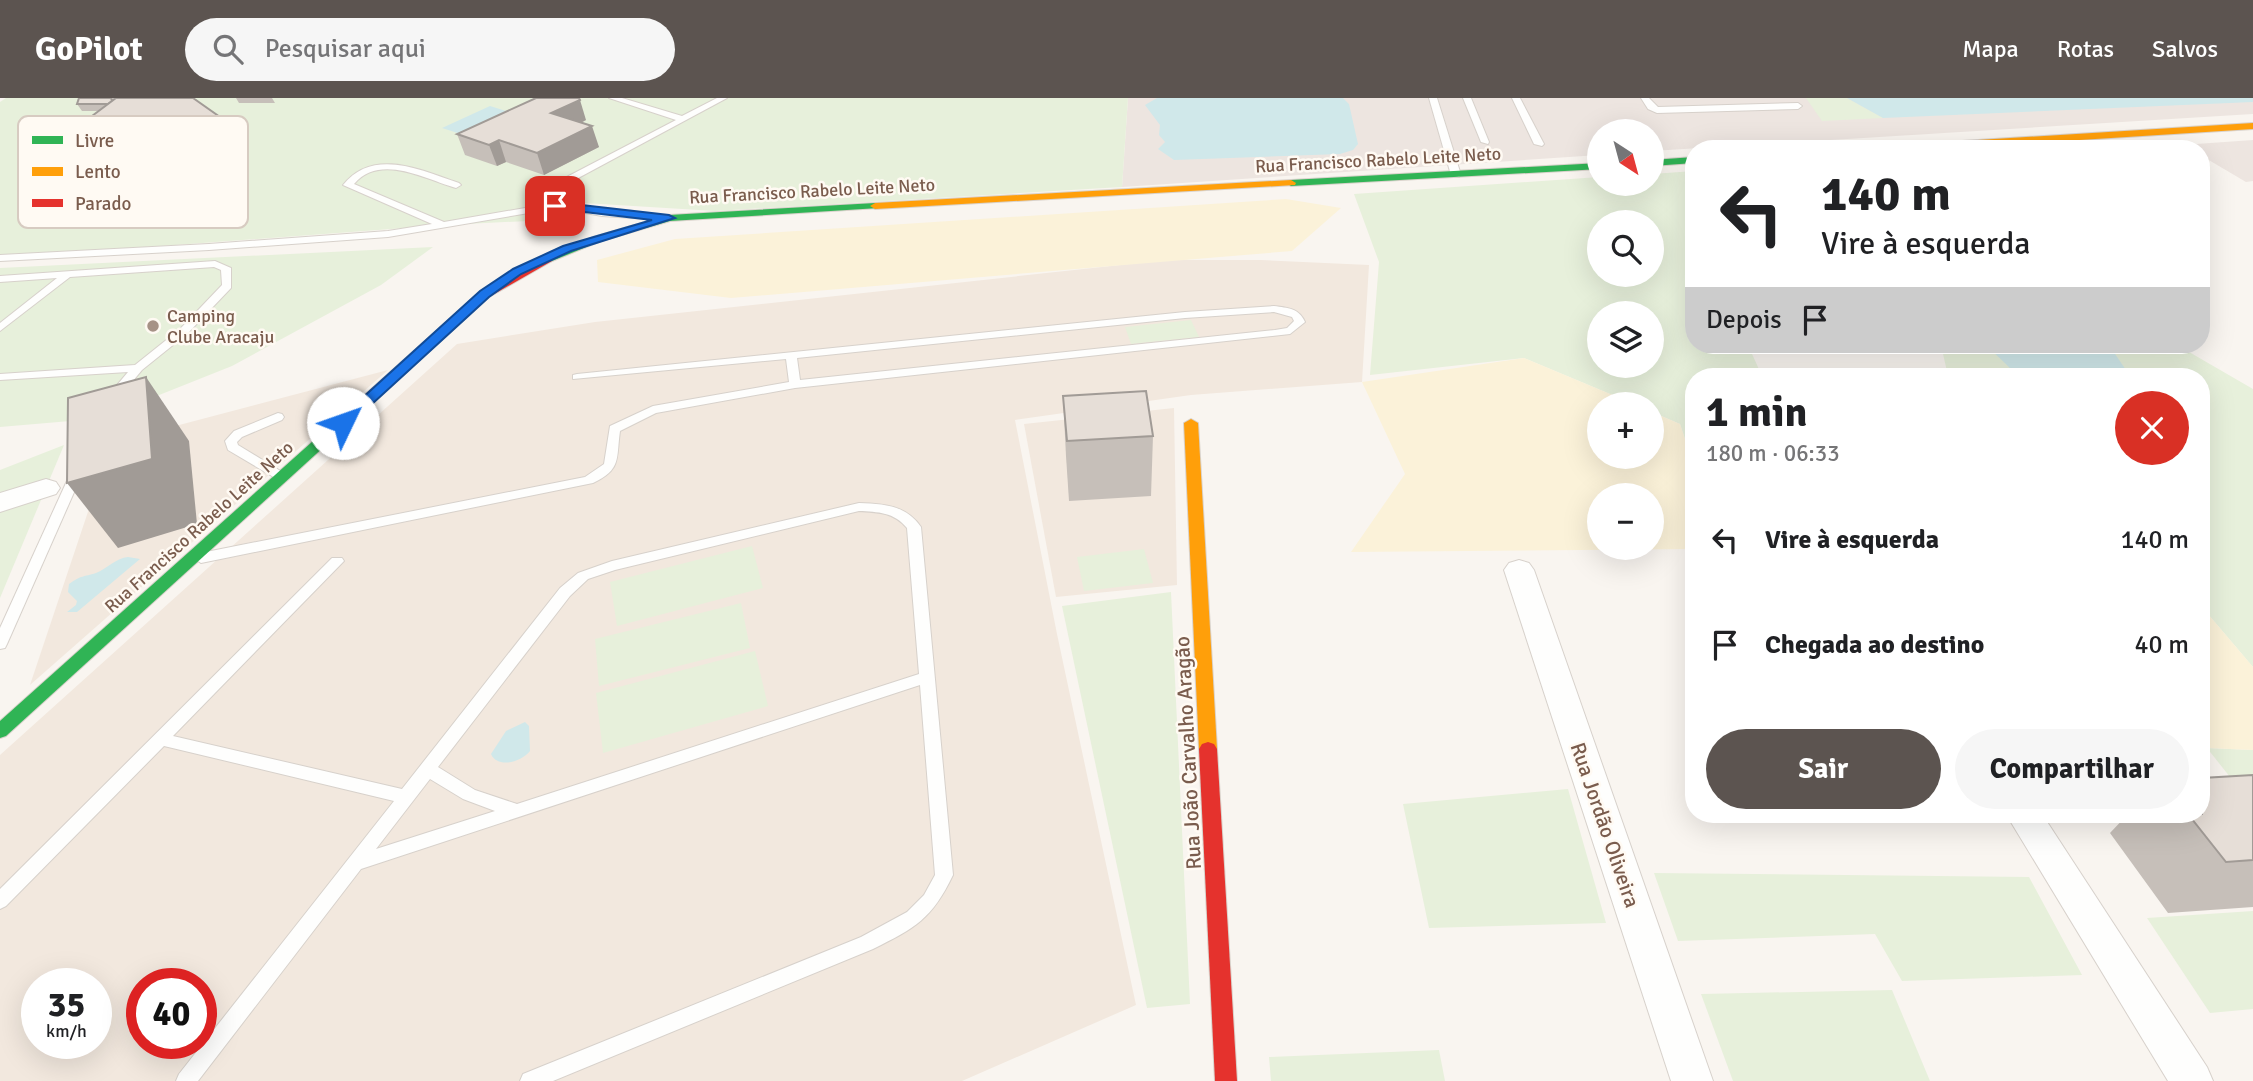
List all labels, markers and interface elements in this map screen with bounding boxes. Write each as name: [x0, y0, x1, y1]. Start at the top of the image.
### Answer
search box: [185, 18, 675, 81]
text: GoPilot: [35, 29, 143, 70]
icon: search: [209, 30, 247, 68]
text: Pesquisar aqui: [265, 33, 426, 65]
text: Mapa: [1962, 34, 2019, 64]
text: Rotas: [2057, 34, 2114, 64]
text: Salvos: [2152, 34, 2218, 64]
legend: [18, 116, 248, 228]
north arrow: [1587, 119, 1664, 196]
map controls: [1587, 119, 1664, 560]
text: Livre: [75, 129, 114, 153]
street label: Rua Francisco Rabelo Leite Neto: [1254, 143, 1502, 177]
text: Lento: [75, 160, 121, 184]
text: 140 m: [1821, 164, 1951, 224]
icon: left: [1706, 168, 1797, 259]
street label: Rua Francisco Rabelo Leite Neto: [688, 174, 936, 208]
pin: [525, 176, 585, 236]
icon: arrive: [536, 187, 574, 225]
text: Parado: [75, 192, 131, 216]
button: search: [1587, 210, 1664, 287]
text: Vire à esquerda: [1821, 224, 2031, 263]
button: layers: [1587, 301, 1664, 378]
icon: arrive: [1796, 301, 1834, 339]
text: Depois: [1706, 304, 1782, 336]
place label: Camping Clube Aracaju: [167, 305, 274, 348]
marker: Camping Clube Aracaju: [145, 318, 161, 334]
position arrow: [306, 386, 380, 460]
text: 1 min: [1706, 387, 1807, 438]
button: close: [2115, 391, 2189, 465]
button: +: [1587, 392, 1664, 469]
street label: Rua Francisco Rabelo Leite Neto: [100, 436, 298, 618]
text: 180 m · 06:33: [1706, 439, 1840, 468]
button: −: [1587, 483, 1664, 560]
icon: left: [1706, 521, 1744, 559]
text: Vire à esquerda: [1765, 524, 1939, 556]
text: 140 m: [2120, 524, 2189, 556]
icon: arrive: [1706, 626, 1744, 664]
text: Chegada ao destino: [1765, 629, 1984, 661]
text: 40 m: [2134, 629, 2189, 661]
street label: Rua João Carvalho Aragão: [1169, 636, 1207, 870]
button: Sair: [1706, 729, 1941, 809]
button: Compartilhar: [1955, 729, 2189, 809]
street label: Rua Jordão Oliveira: [1565, 739, 1645, 911]
speed limit sign: 40: [126, 968, 217, 1059]
text: 35: [48, 983, 85, 1026]
text: km/h: [46, 1020, 87, 1042]

